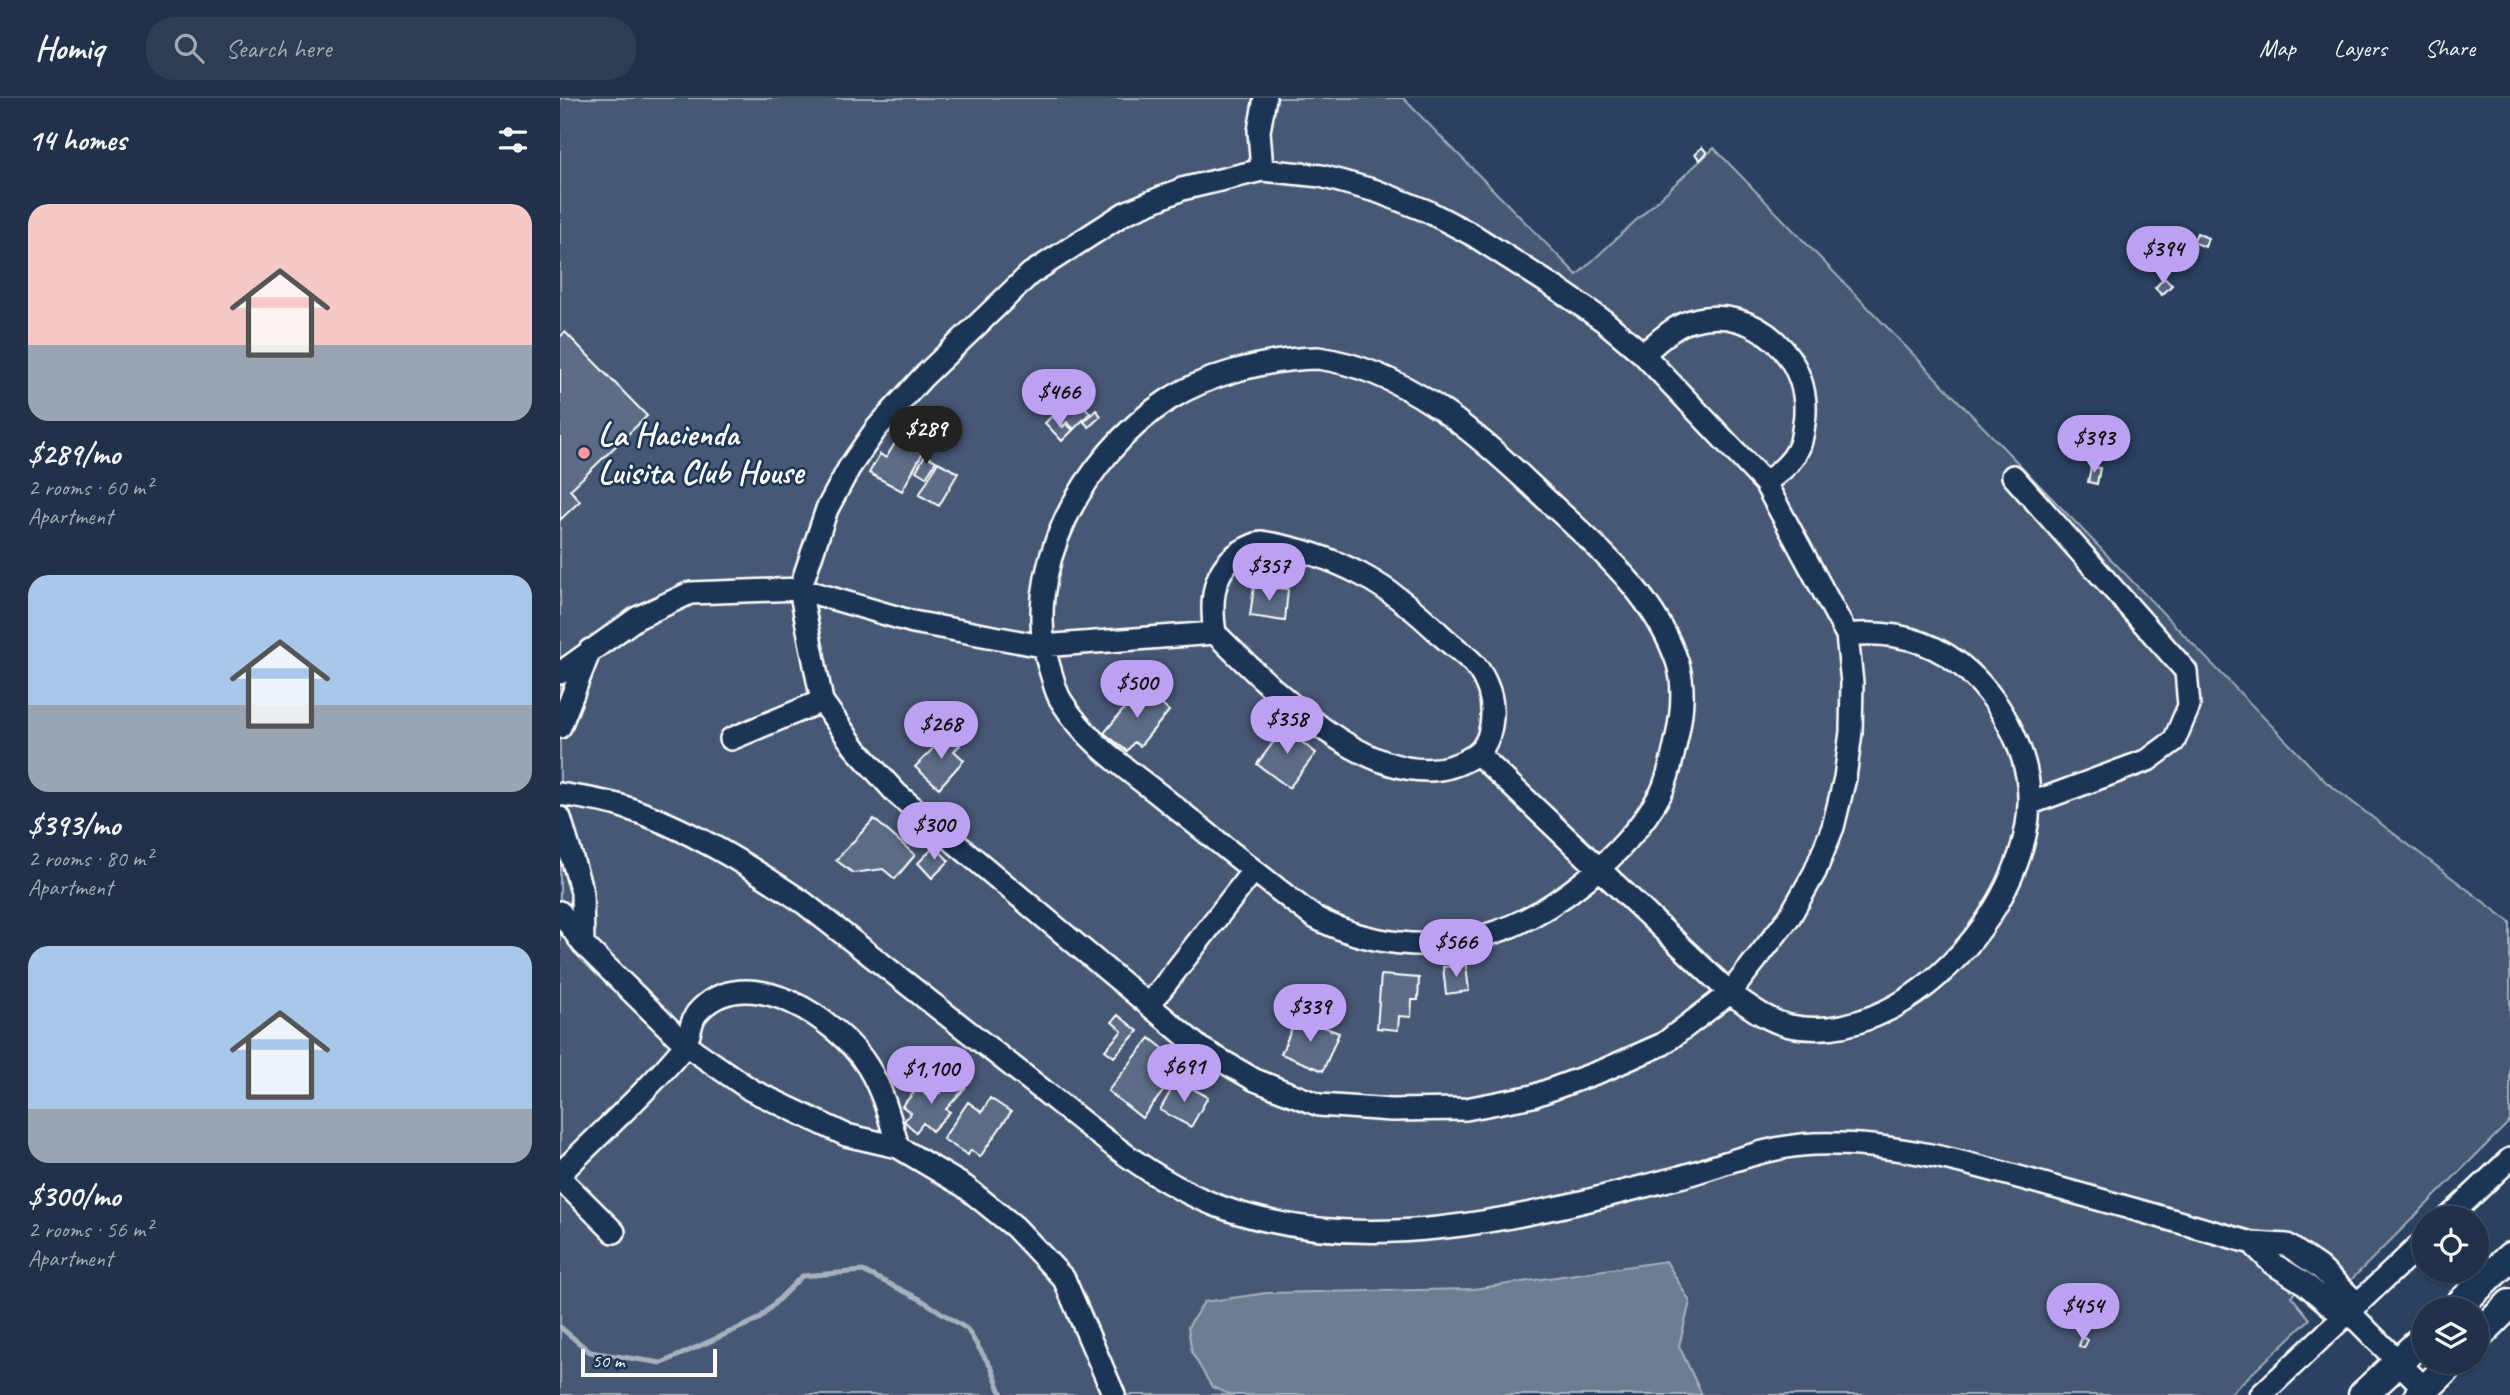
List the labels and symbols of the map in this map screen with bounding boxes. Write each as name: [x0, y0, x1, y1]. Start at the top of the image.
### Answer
pin: $394: [2122, 226, 2204, 286]
pin: $466: [1018, 370, 1100, 429]
pin: $289: [885, 406, 967, 466]
place label: La Hacienda Luisita Club House: [598, 413, 806, 493]
pin: $393: [2053, 416, 2135, 475]
marker: La Hacienda Luisita Club House: [576, 445, 592, 461]
pin: $357: [1228, 544, 1310, 603]
pin: $500: [1096, 660, 1178, 720]
pin: $358: [1246, 696, 1328, 756]
pin: $268: [900, 702, 982, 761]
pin: $300: [893, 802, 975, 862]
pin: $566: [1415, 920, 1497, 979]
pin: $339: [1269, 984, 1351, 1044]
pin: $691: [1143, 1044, 1225, 1104]
pin: $1,100: [874, 1046, 988, 1106]
pin: $454: [2042, 1284, 2124, 1343]
scale bar: [581, 1346, 718, 1378]

